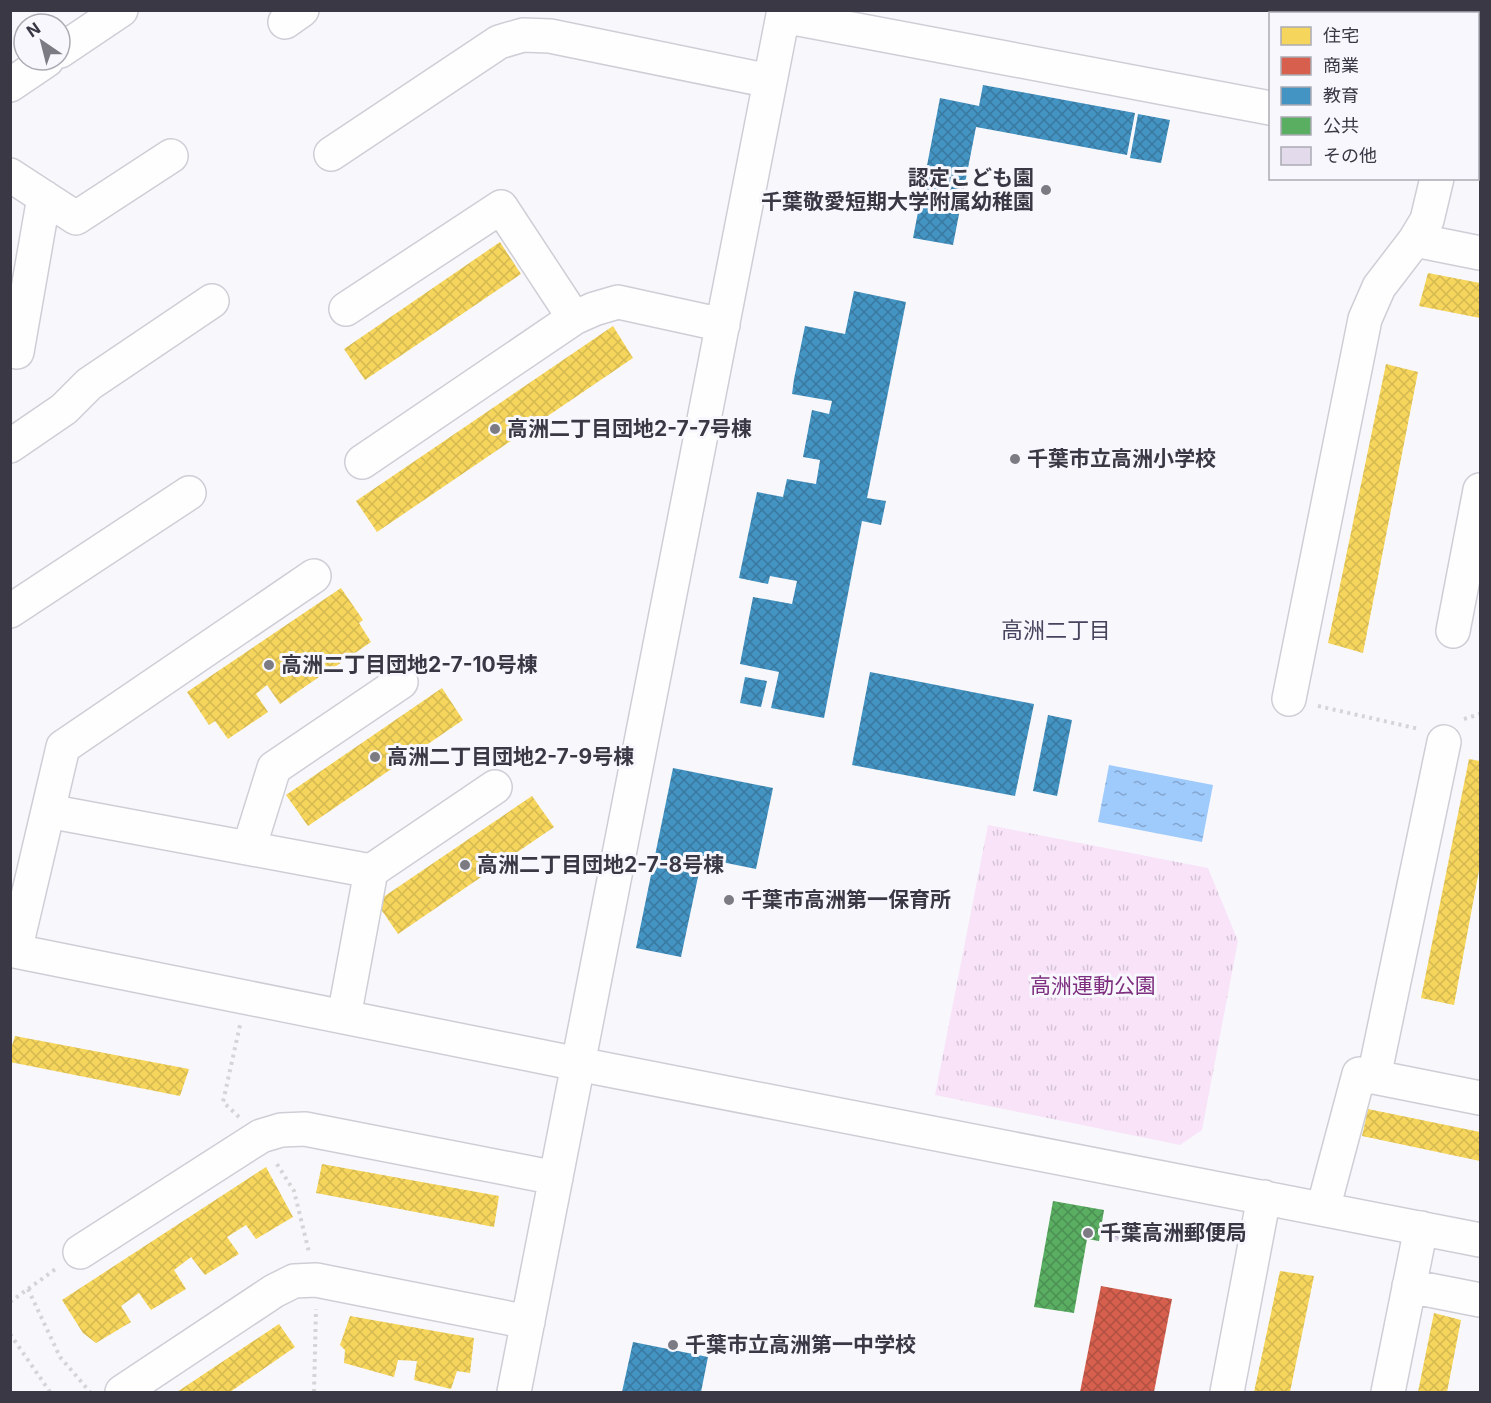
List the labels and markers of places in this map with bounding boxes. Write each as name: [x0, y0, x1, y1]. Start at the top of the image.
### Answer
place label: 認定こども園 千葉敬愛短期大学附属幼稚園: [761, 165, 1034, 214]
marker: 認定こども園 千葉敬愛短期大学附属幼稚園: [1039, 183, 1053, 197]
place label: 高洲二丁目団地2-7-7号棟: [507, 416, 752, 441]
marker: 高洲二丁目団地2-7-7号棟: [488, 422, 502, 436]
place label: 千葉市立高洲小学校: [1027, 446, 1216, 471]
marker: 千葉市立高洲小学校: [1008, 452, 1022, 466]
place label: 高洲二丁目団地2-7-10号棟: [281, 652, 538, 677]
marker: 高洲二丁目団地2-7-10号棟: [262, 658, 276, 672]
place label: 高洲二丁目団地2-7-9号棟: [387, 744, 634, 769]
marker: 高洲二丁目団地2-7-9号棟: [368, 750, 382, 764]
place label: 高洲二丁目団地2-7-8号棟: [477, 852, 724, 877]
marker: 高洲二丁目団地2-7-8号棟: [458, 858, 472, 872]
place label: 千葉市高洲第一保育所: [741, 887, 951, 912]
marker: 千葉市高洲第一保育所: [722, 893, 736, 907]
place label: 千葉高洲郵便局: [1100, 1220, 1247, 1245]
marker: 千葉高洲郵便局: [1081, 1226, 1095, 1240]
place label: 千葉市立高洲第一中学校: [685, 1332, 916, 1357]
marker: 千葉市立高洲第一中学校: [666, 1338, 680, 1352]

